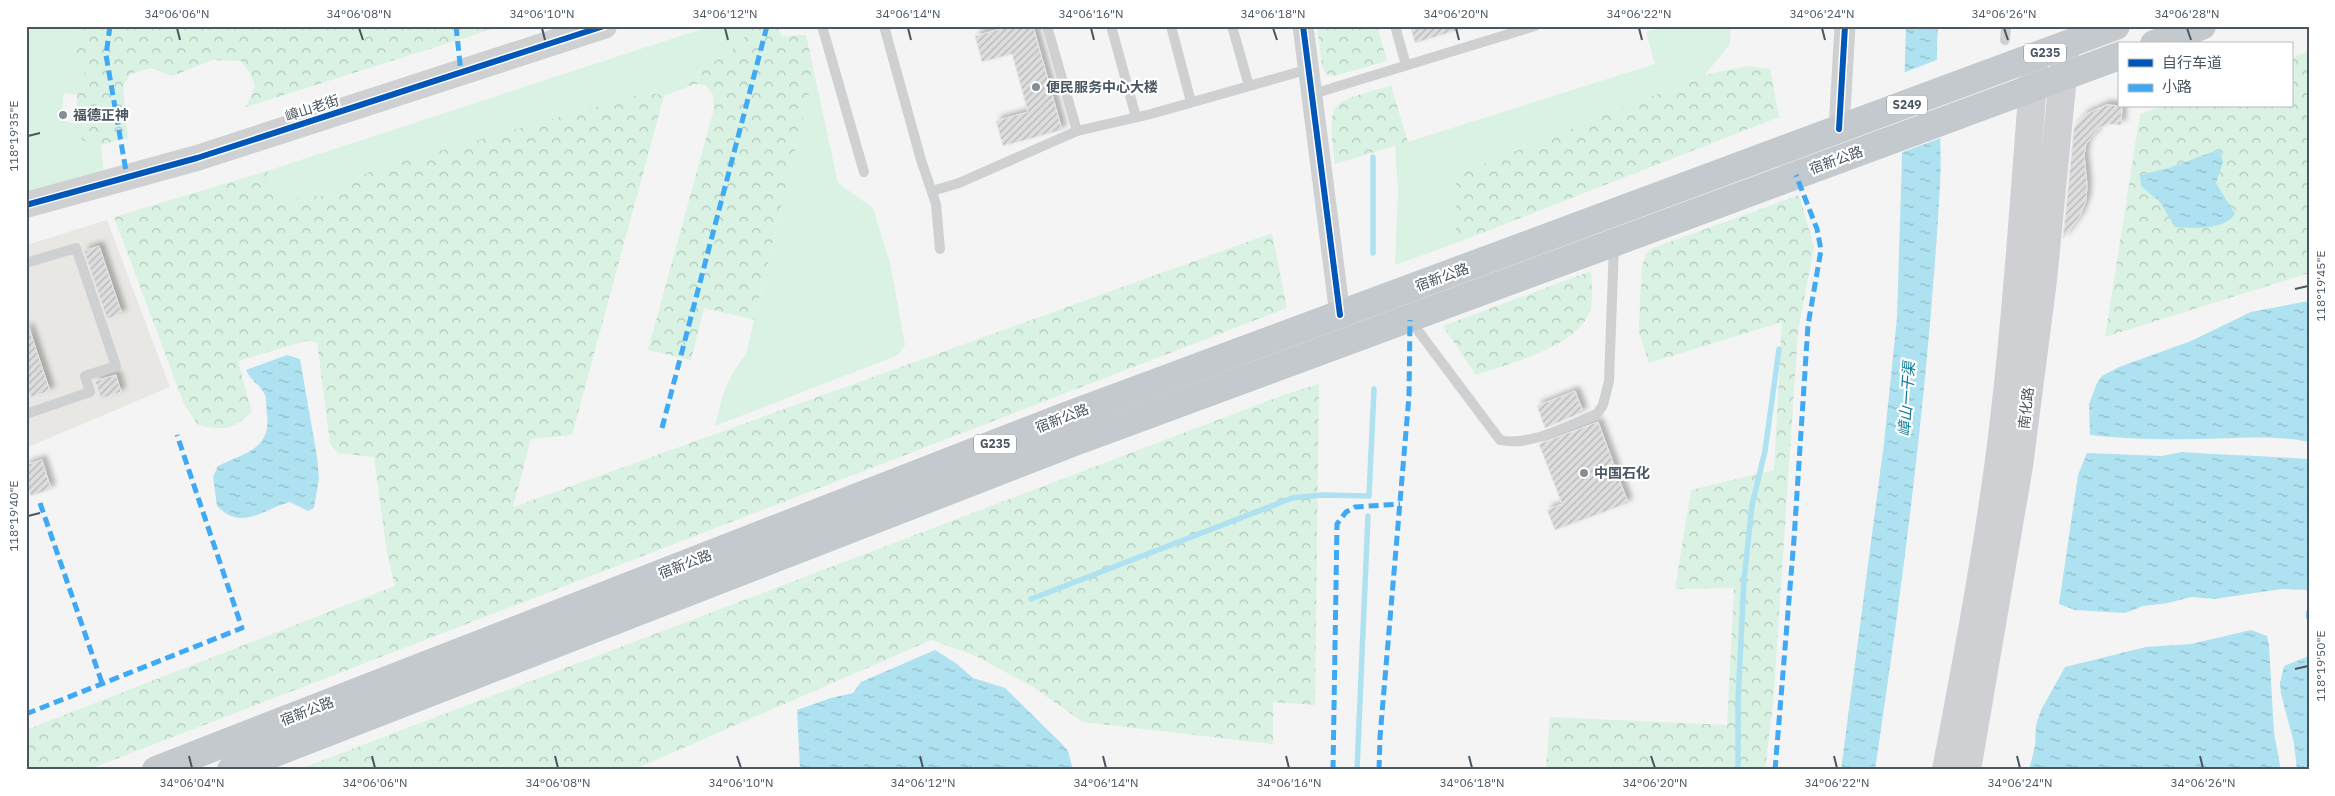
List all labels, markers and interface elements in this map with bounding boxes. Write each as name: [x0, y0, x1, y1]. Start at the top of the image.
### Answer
text: 34°06'06"N: [144, 6, 210, 21]
text: 34°06'08"N: [326, 6, 392, 21]
text: 34°06'10"N: [509, 6, 575, 21]
text: 34°06'12"N: [692, 6, 758, 21]
text: 34°06'14"N: [875, 6, 941, 21]
text: 34°06'16"N: [1058, 6, 1124, 21]
text: 34°06'18"N: [1240, 6, 1306, 21]
text: 34°06'20"N: [1423, 6, 1489, 21]
text: 34°06'22"N: [1606, 6, 1672, 21]
text: 34°06'24"N: [1789, 6, 1855, 21]
text: 34°06'26"N: [1971, 6, 2037, 21]
text: 34°06'28"N: [2154, 6, 2220, 21]
legend: [2118, 42, 2292, 108]
road number: G235: [2024, 44, 2066, 62]
text: 自行车道: [2162, 53, 2222, 72]
text: 小路: [2162, 77, 2192, 96]
place label: 便民服务中心大楼: [1046, 78, 1158, 96]
marker: 便民服务中心大楼: [1030, 81, 1042, 93]
street label: 嶂山老街: [283, 91, 341, 125]
road number: S249: [1887, 96, 1927, 114]
text: 118°19'35"E: [6, 101, 21, 171]
place label: 福德正神: [73, 106, 129, 124]
marker: 福德正神: [57, 109, 69, 121]
street label: 宿新公路: [1807, 142, 1865, 178]
text: 118°19'45"E: [2313, 251, 2328, 321]
street label: 宿新公路: [1413, 259, 1471, 295]
water label: 嶂山一干渠: [1894, 359, 1919, 437]
street label: 南化路: [2015, 386, 2037, 430]
street label: 宿新公路: [1033, 400, 1091, 436]
road number: G235: [974, 434, 1016, 454]
place label: 中国石化: [1594, 464, 1650, 482]
marker: 中国石化: [1578, 467, 1590, 479]
text: 118°19'40"E: [6, 481, 21, 551]
street label: 宿新公路: [656, 546, 714, 582]
text: 118°19'50"E: [2313, 631, 2328, 701]
street label: 宿新公路: [278, 693, 336, 729]
text: 34°06'04"N: [159, 775, 225, 790]
text: 34°06'06"N: [342, 775, 408, 790]
text: 34°06'08"N: [525, 775, 591, 790]
text: 34°06'10"N: [708, 775, 774, 790]
text: 34°06'12"N: [890, 775, 956, 790]
text: 34°06'14"N: [1073, 775, 1139, 790]
text: 34°06'16"N: [1256, 775, 1322, 790]
text: 34°06'18"N: [1439, 775, 1505, 790]
text: 34°06'20"N: [1622, 775, 1688, 790]
text: 34°06'22"N: [1804, 775, 1870, 790]
text: 34°06'24"N: [1987, 775, 2053, 790]
text: 34°06'26"N: [2170, 775, 2236, 790]

